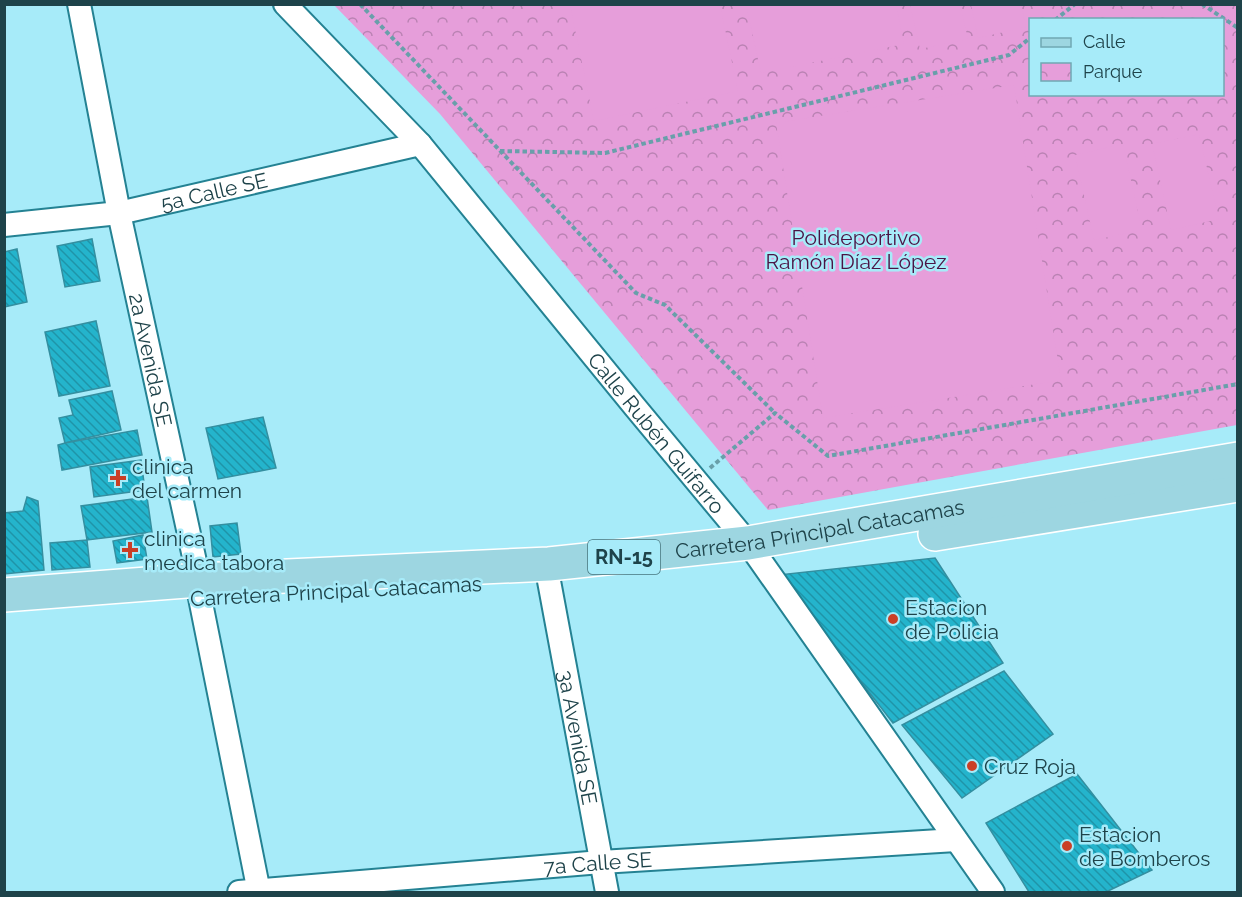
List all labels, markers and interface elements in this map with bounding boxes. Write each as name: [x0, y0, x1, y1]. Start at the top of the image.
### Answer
legend: [1029, 18, 1224, 96]
text: Calle: [1083, 31, 1126, 52]
text: Parque: [1083, 61, 1143, 82]
street label: 5a Calle SE: [158, 167, 270, 216]
park label: Polideportivo Ramón Díaz López: [765, 225, 947, 274]
street label: 2a Avenida SE: [124, 291, 178, 429]
street label: Calle Rubén Guifarro: [583, 347, 731, 518]
place label: clinica del carmen: [132, 454, 242, 503]
marker: clinica del carmen: [109, 469, 127, 487]
street label: Carretera Principal Catacamas: [674, 494, 966, 563]
place label: clinica medica tabora: [144, 526, 284, 575]
road number: RN-15: [588, 540, 660, 574]
marker: clinica medica tabora: [121, 541, 139, 559]
street label: Carretera Principal Catacamas: [189, 571, 483, 611]
place label: Estacion de Policia: [905, 595, 999, 644]
marker: Estacion de Policia: [886, 612, 900, 626]
street label: 3a Avenida SE: [553, 668, 603, 807]
place label: Cruz Roja: [984, 754, 1076, 779]
marker: Cruz Roja: [965, 759, 979, 773]
place label: Estacion de Bomberos: [1079, 822, 1210, 871]
marker: Estacion de Bomberos: [1060, 839, 1074, 853]
street label: 7a Calle SE: [543, 846, 653, 879]

